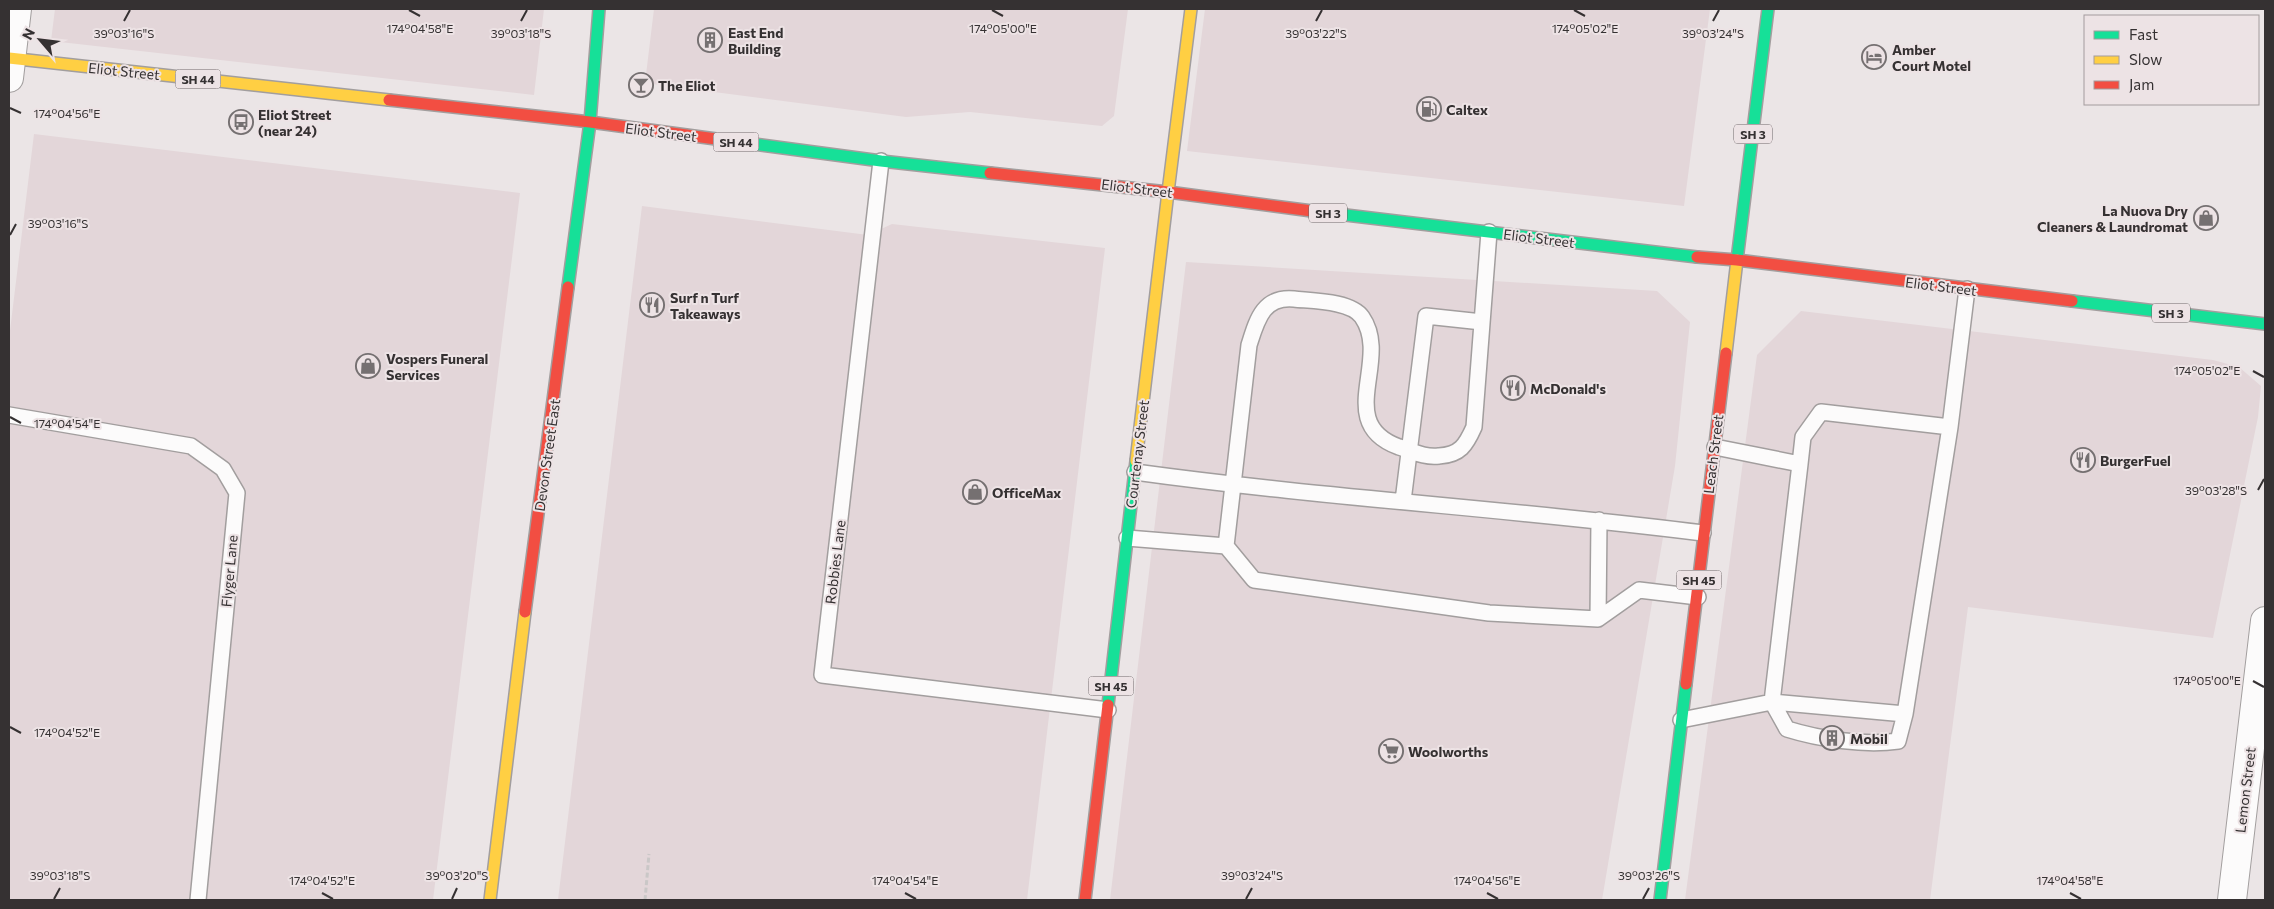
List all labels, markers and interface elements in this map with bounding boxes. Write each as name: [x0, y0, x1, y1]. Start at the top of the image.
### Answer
north arrow: [15, 15, 65, 65]
legend: [2084, 15, 2259, 105]
text: 174°04'58"E: [387, 21, 453, 35]
text: 174°05'00"E: [969, 21, 1037, 35]
text: 174°05'02"E: [1552, 21, 1618, 35]
place label: East End Building: [728, 24, 783, 57]
text: N: [18, 25, 38, 42]
text: Fast: [2129, 25, 2158, 43]
text: 39°03'16"S: [94, 26, 154, 40]
text: 39°03'18"S: [491, 26, 551, 40]
text: 39°03'22"S: [1285, 26, 1347, 40]
text: 39°03'24"S: [1682, 26, 1744, 40]
building icon: East End Building: [697, 27, 723, 53]
place label: Amber Court Motel: [1892, 41, 1971, 74]
hotel icon: Amber Court Motel: [1861, 44, 1887, 70]
text: Slow: [2129, 50, 2162, 68]
street label: Eliot Street: [87, 59, 161, 83]
road number: SH 44: [176, 70, 220, 88]
bar icon: The Eliot: [628, 72, 654, 98]
text: Jam: [2129, 75, 2154, 93]
place label: The Eliot: [658, 77, 716, 94]
fuel station icon: Caltex: [1416, 96, 1442, 122]
place label: Caltex: [1446, 101, 1488, 118]
text: 174°04'56"E: [34, 106, 100, 120]
place label: Eliot Street (near 24): [258, 106, 331, 139]
bus stop icon: Eliot Street (near 24): [228, 109, 254, 135]
street label: Eliot Street: [624, 119, 698, 145]
road number: SH 3: [1734, 125, 1772, 144]
road number: SH 44: [714, 132, 758, 152]
street label: Eliot Street: [1100, 175, 1174, 201]
place label: La Nuova Dry Cleaners & Laundromat: [2037, 202, 2188, 235]
road number: SH 3: [1309, 204, 1347, 222]
shop icon: La Nuova Dry Cleaners & Laundromat: [2193, 205, 2219, 231]
text: 39°03'16"S: [28, 216, 88, 230]
street label: Eliot Street: [1502, 225, 1576, 251]
street label: Eliot Street: [1904, 273, 1978, 299]
place label: Surf n Turf Takeaways: [670, 289, 741, 322]
restaurant icon: Surf n Turf Takeaways: [639, 292, 665, 318]
road number: SH 3: [2152, 304, 2190, 322]
place label: Vospers Funeral Services: [386, 350, 488, 383]
shop icon: Vospers Funeral Services: [355, 353, 381, 379]
text: 174°05'02"E: [2174, 363, 2240, 377]
restaurant icon: McDonald's: [1500, 375, 1526, 401]
place label: McDonald's: [1530, 380, 1606, 397]
street label: Devon Street East: [531, 397, 563, 512]
street label: Courtenay Street: [1122, 399, 1152, 509]
street label: Leach Street: [1700, 413, 1726, 495]
text: 174°04'54"E: [34, 416, 100, 430]
restaurant icon: BurgerFuel: [2070, 447, 2096, 473]
place label: BurgerFuel: [2100, 452, 2171, 469]
shop icon: OfficeMax: [962, 479, 988, 505]
text: 39°03'28"S: [2185, 483, 2247, 497]
place label: OfficeMax: [992, 484, 1061, 501]
street label: Robbies Lane: [821, 519, 849, 605]
street label: Flyger Lane: [217, 534, 241, 608]
road number: SH 45: [1676, 570, 1722, 590]
text: 174°05'00"E: [2173, 673, 2241, 687]
road number: SH 45: [1088, 676, 1134, 696]
text: 174°04'52"E: [34, 725, 100, 739]
building icon: Mobil: [1819, 725, 1845, 751]
place label: Mobil: [1850, 730, 1888, 747]
supermarket icon: Woolworths: [1378, 738, 1404, 764]
place label: Woolworths: [1408, 743, 1489, 760]
street label: Lemon Street: [2231, 746, 2259, 834]
text: 39°03'18"S: [30, 868, 90, 882]
text: 39°03'20"S: [426, 868, 488, 882]
text: 39°03'24"S: [1221, 868, 1283, 882]
text: 39°03'26"S: [1618, 868, 1680, 882]
text: 174°04'52"E: [289, 873, 355, 887]
text: 174°04'54"E: [872, 873, 938, 887]
text: 174°04'56"E: [1454, 873, 1520, 887]
text: 174°04'58"E: [2037, 873, 2103, 887]

